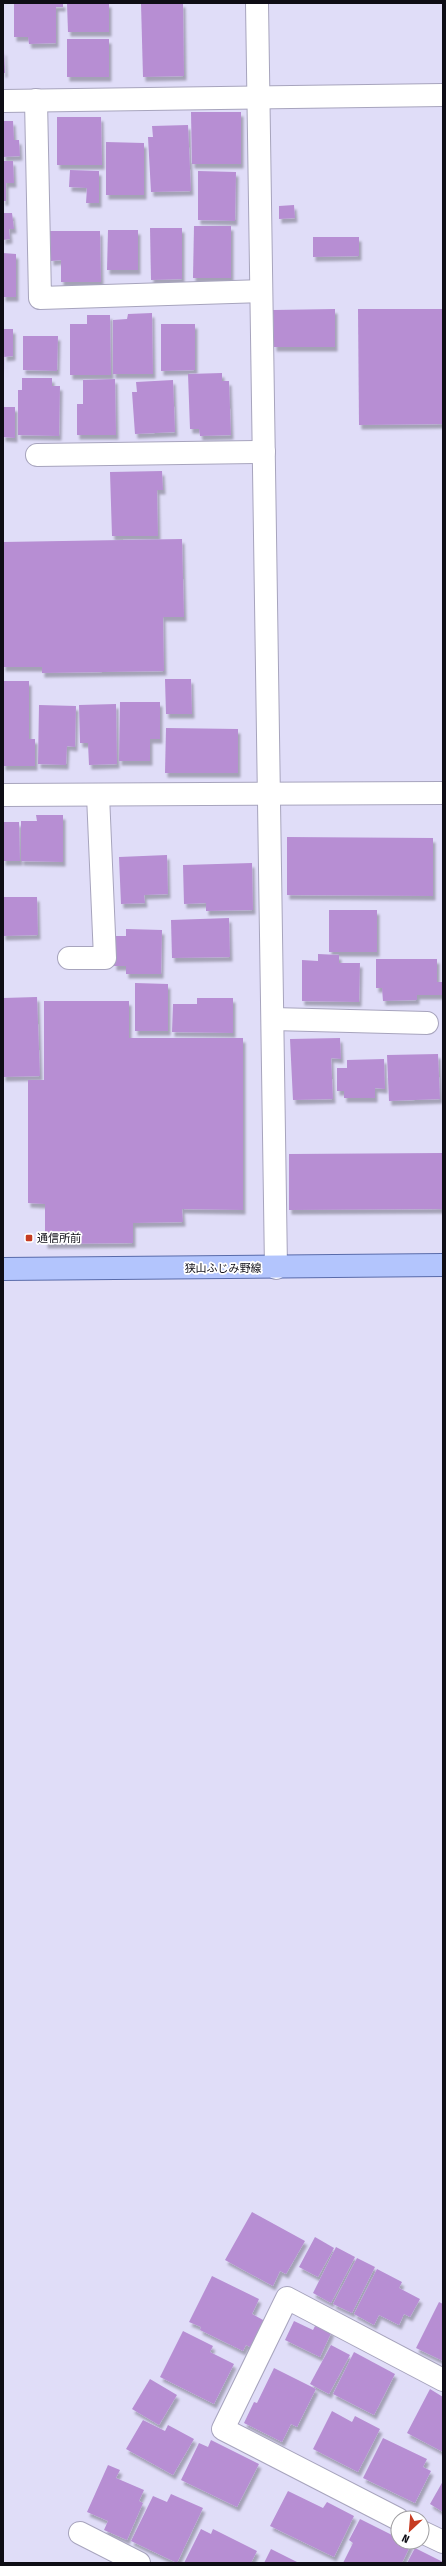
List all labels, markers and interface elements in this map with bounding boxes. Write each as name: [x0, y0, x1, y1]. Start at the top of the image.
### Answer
place label: 通信所前: [37, 1232, 81, 1245]
marker: 通信所前: [24, 1233, 34, 1243]
street label: 狭山ふじみ野線: [185, 1262, 262, 1275]
north arrow: [390, 2510, 430, 2550]
text: N: [400, 2531, 412, 2546]

